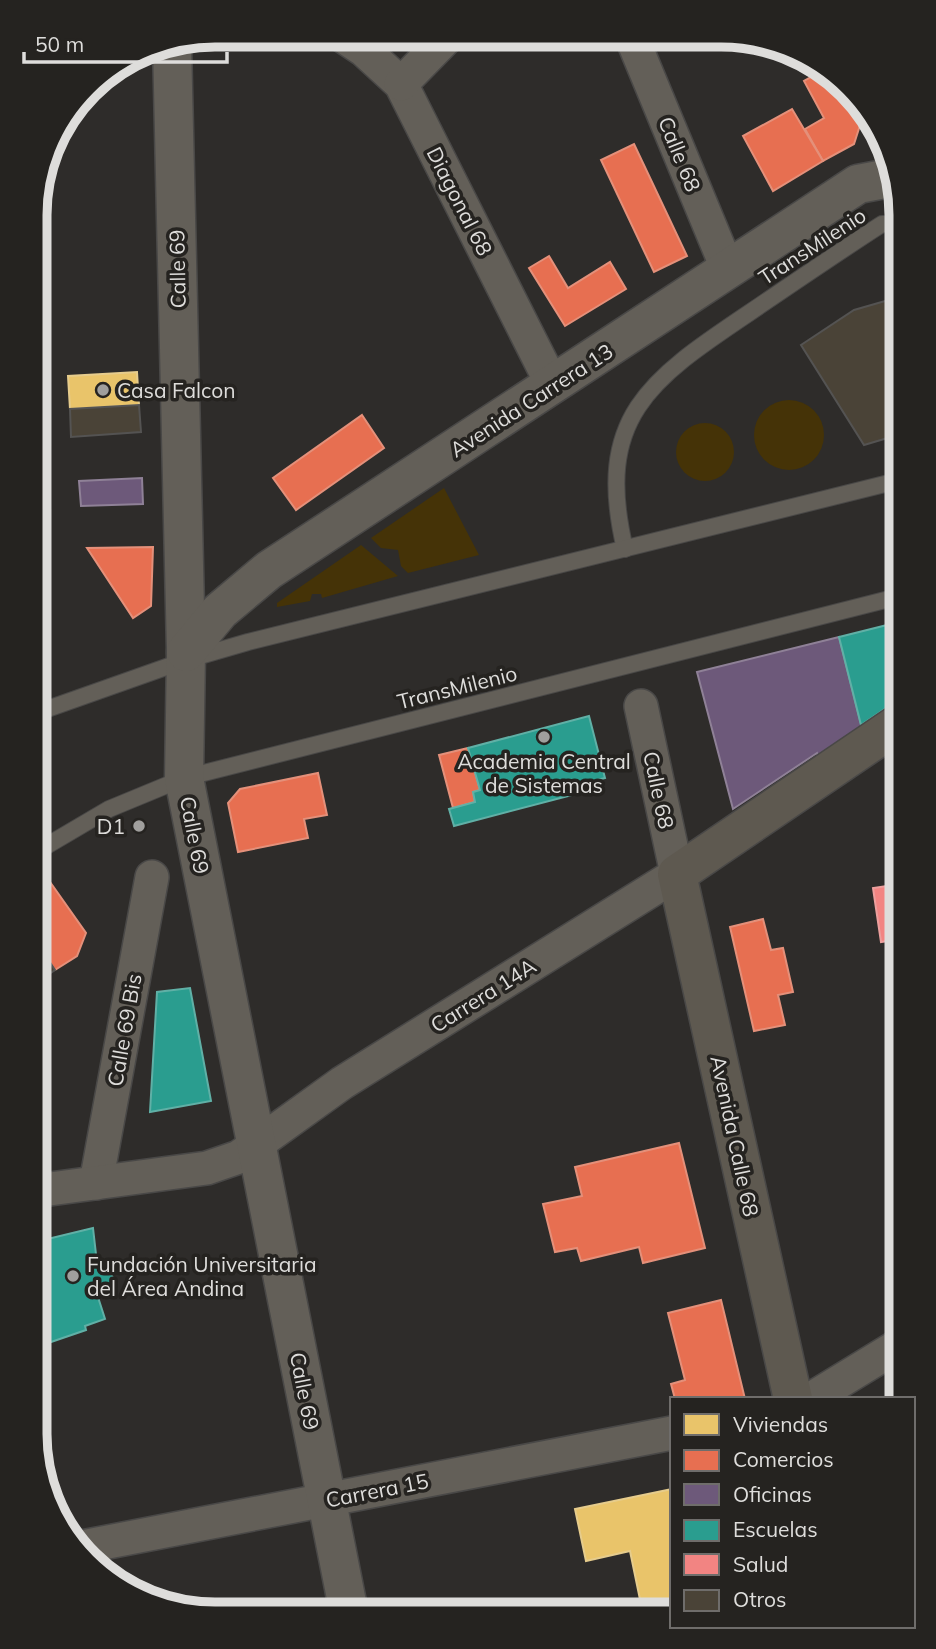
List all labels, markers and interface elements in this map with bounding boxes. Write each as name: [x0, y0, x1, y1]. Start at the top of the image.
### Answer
scale bar: [24, 21, 228, 65]
text: 50 m: [35, 31, 84, 57]
street label: Calle 68: [653, 113, 707, 195]
street label: Diagonal 68: [422, 142, 498, 260]
street label: TransMilenio: [753, 202, 871, 290]
street label: Calle 69: [163, 229, 191, 309]
street label: Avenida Carrera 13: [445, 338, 617, 462]
place label: Casa Falcon: [117, 377, 236, 403]
marker: Casa Falcon: [95, 382, 111, 398]
street label: TransMilenio: [394, 660, 520, 714]
marker: Academia Central de Sistemas: [536, 729, 552, 745]
place label: Academia Central de Sistemas: [457, 748, 631, 798]
street label: Calle 68: [638, 749, 680, 831]
street label: Calle 69: [175, 794, 215, 876]
place label: D1: [97, 813, 125, 839]
marker: D1: [131, 818, 147, 834]
street label: Carrera 14A: [425, 952, 541, 1038]
street label: Calle 69 Bis: [101, 972, 147, 1088]
street label: Avenida Calle 68: [705, 1053, 765, 1219]
place label: Fundación Universitaria del Área Andina: [87, 1251, 317, 1301]
marker: Fundación Universitaria del Área Andina: [65, 1268, 81, 1284]
street label: Calle 69: [285, 1350, 325, 1432]
legend: [670, 1397, 915, 1628]
text: Viviendas: [733, 1411, 828, 1437]
text: Comercios: [733, 1446, 834, 1472]
street label: Carrera 15: [323, 1467, 431, 1513]
text: Oficinas: [733, 1481, 812, 1507]
text: Escuelas: [733, 1516, 818, 1542]
text: Salud: [733, 1551, 788, 1577]
text: Otros: [733, 1586, 786, 1612]

